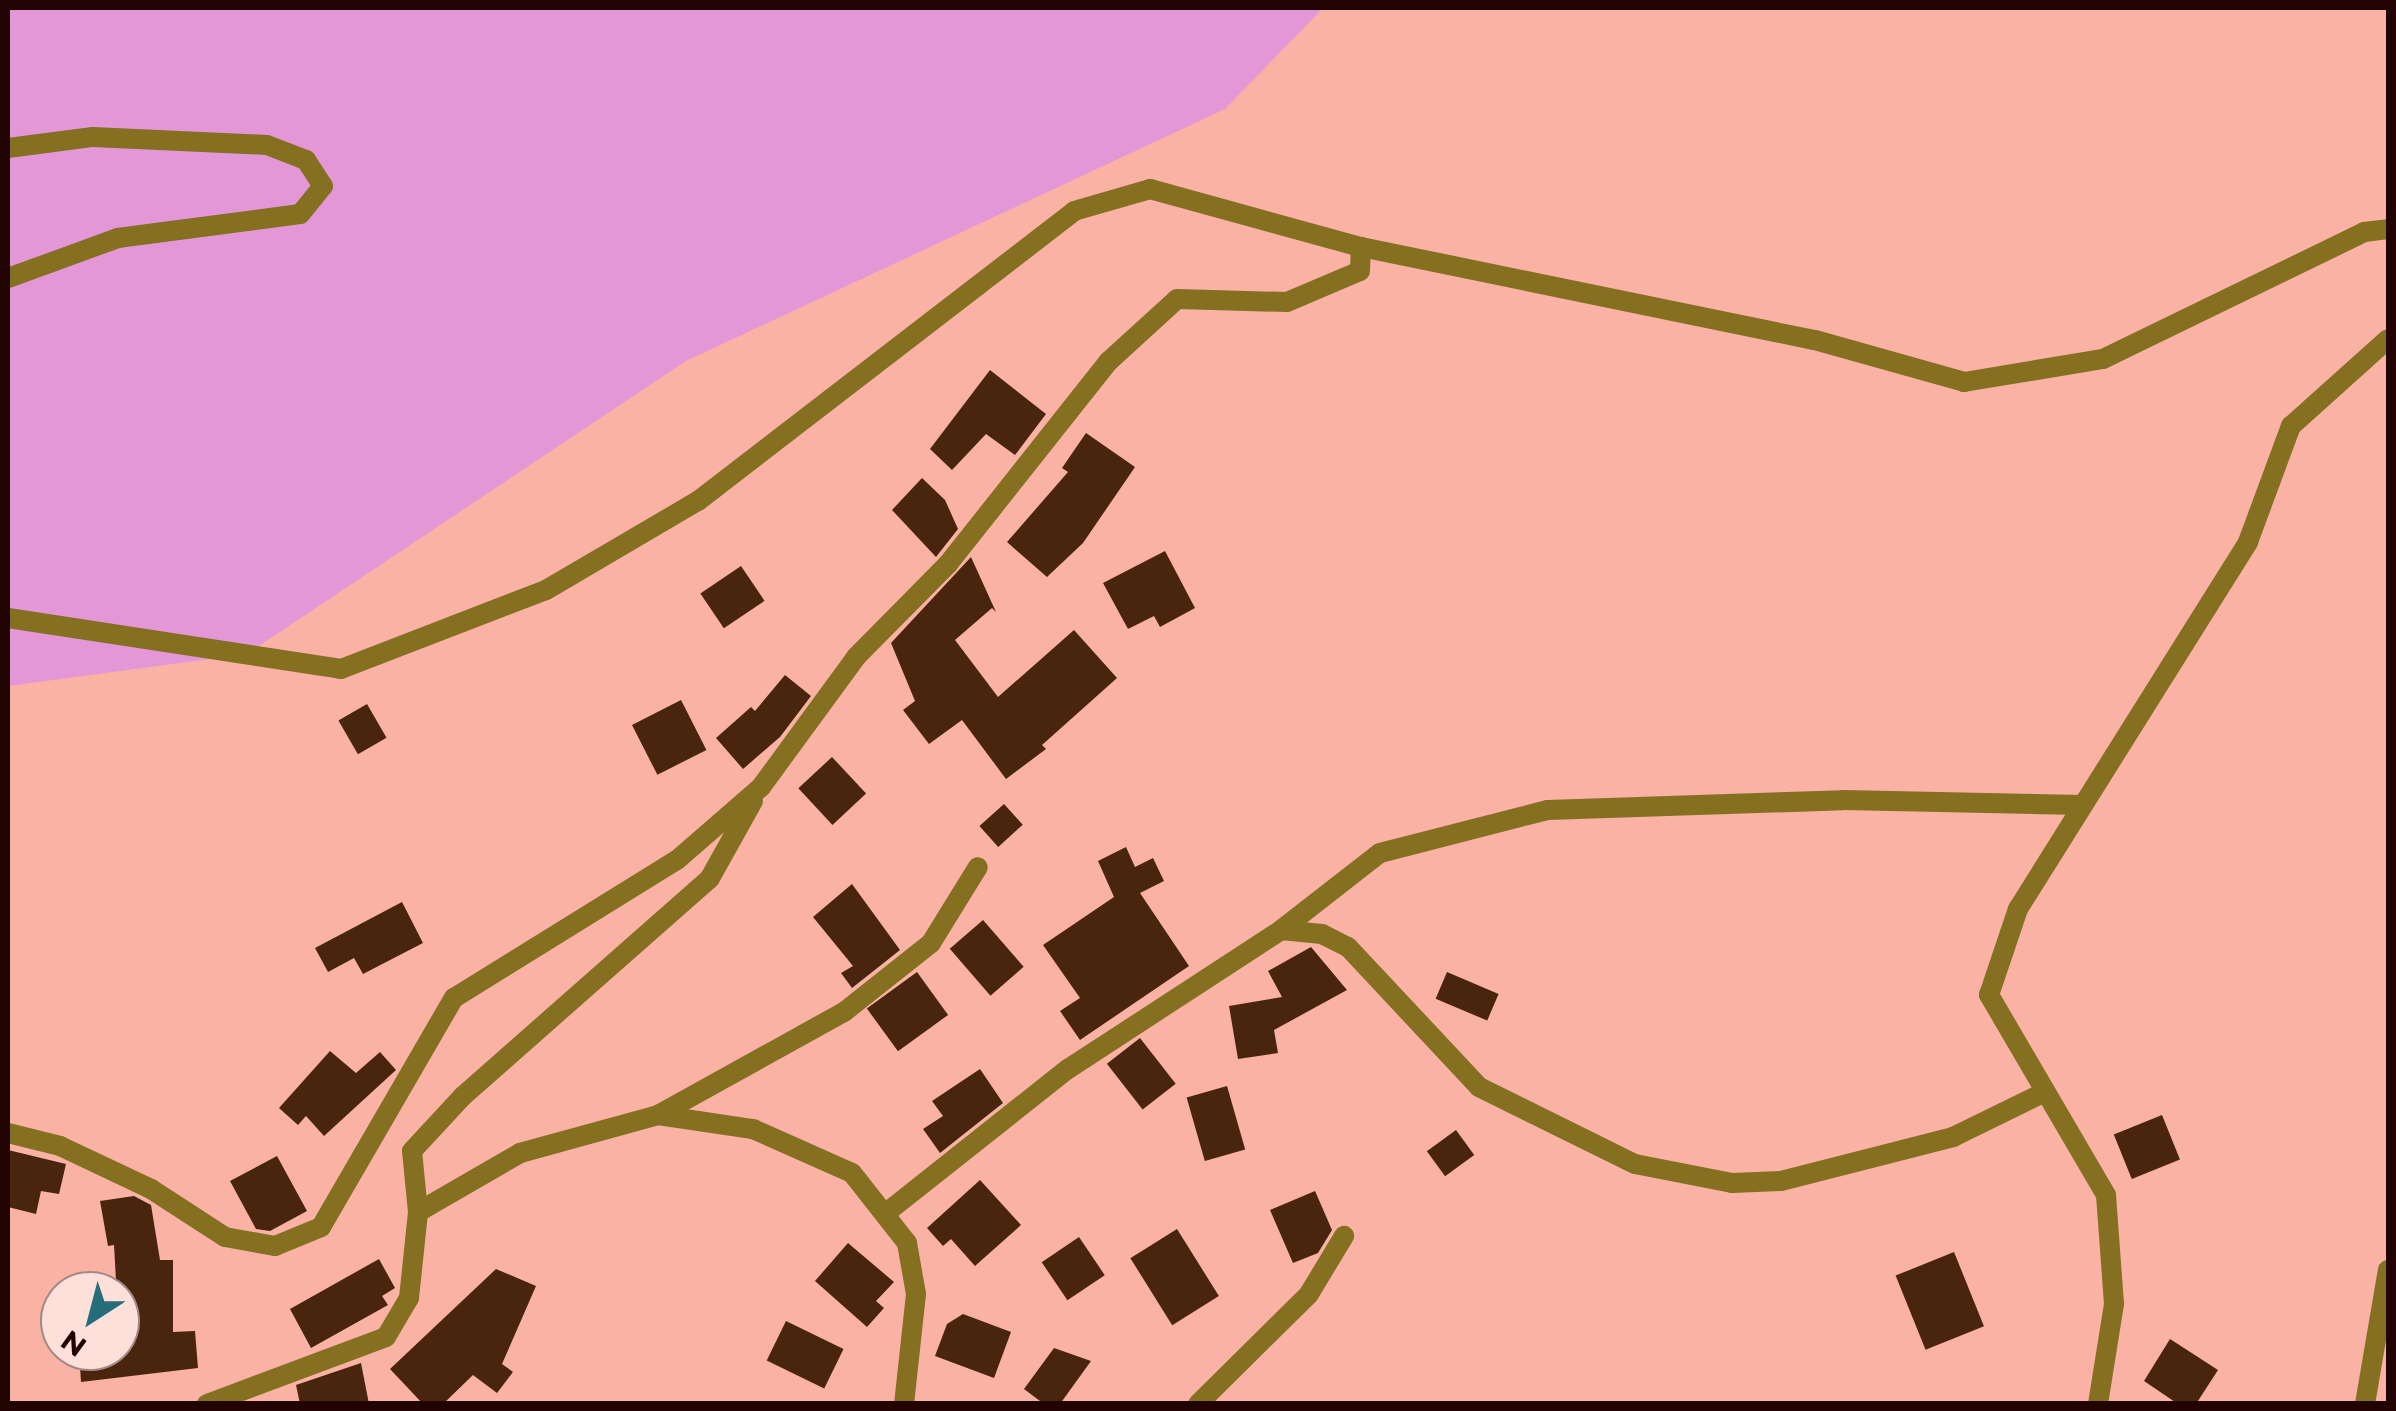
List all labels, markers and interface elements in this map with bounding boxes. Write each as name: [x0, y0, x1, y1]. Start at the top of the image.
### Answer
north arrow: [40, 1271, 140, 1371]
text: N: [54, 1323, 93, 1364]

